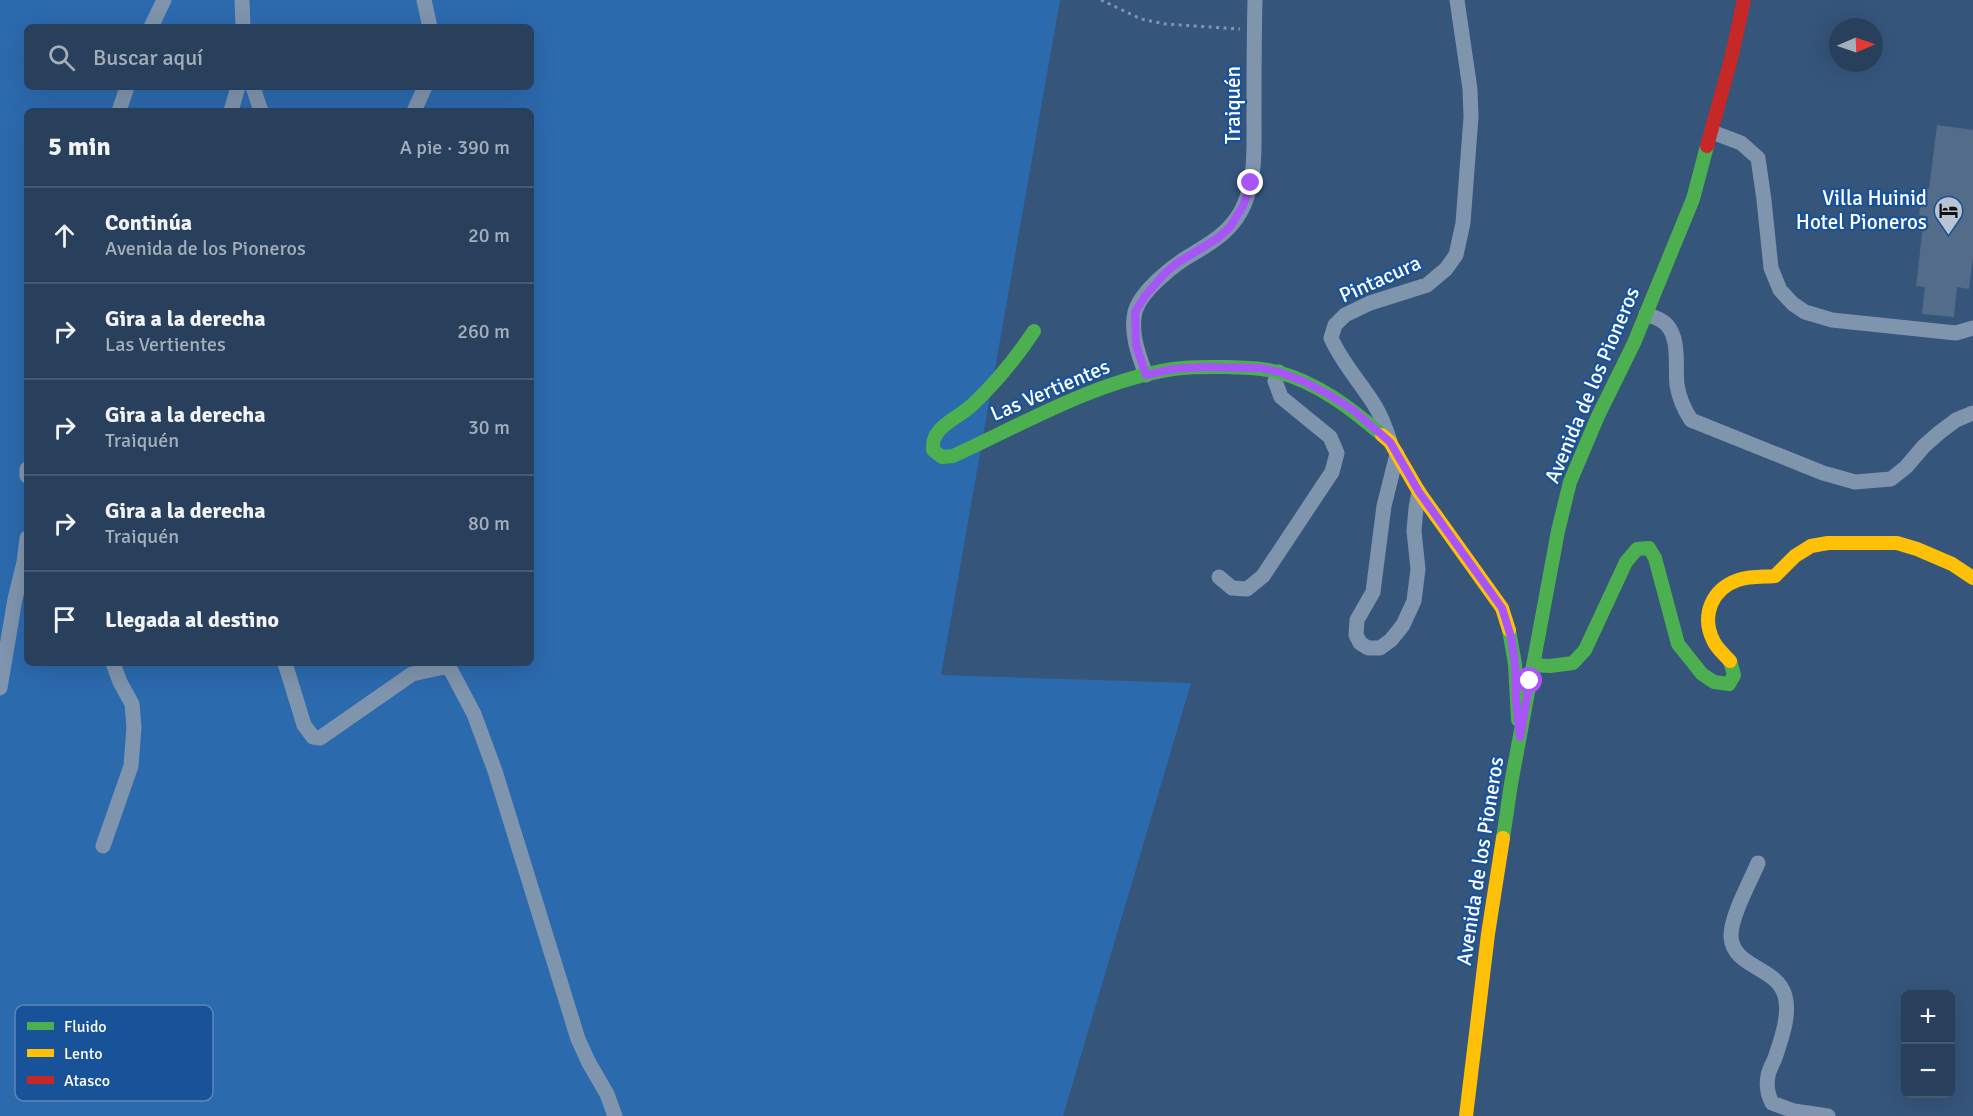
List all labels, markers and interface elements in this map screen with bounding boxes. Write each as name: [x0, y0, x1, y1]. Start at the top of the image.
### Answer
north arrow: [1829, 18, 1883, 72]
search box: [24, 24, 534, 90]
icon: search: [45, 41, 78, 74]
text: Buscar aquí: [93, 44, 203, 71]
street label: Traiquén: [1220, 66, 1246, 144]
text: 5 min: [48, 131, 111, 163]
text: A pie · 390 m: [400, 135, 510, 160]
route end: [1237, 169, 1263, 195]
place label: Villa Huinid Hotel Pioneros: [1796, 185, 1927, 235]
hotel icon: Villa Huinid Hotel Pioneros: [1932, 194, 1964, 236]
text: Continúa: [105, 209, 192, 236]
icon: ahead: [48, 219, 81, 252]
text: 20 m: [468, 223, 510, 248]
text: Avenida de los Pioneros: [105, 236, 306, 261]
street label: Pintacura: [1335, 250, 1425, 308]
street label: Avenida de los Pioneros: [1539, 283, 1645, 487]
text: Gira a la derecha: [105, 305, 266, 332]
icon: right: [48, 315, 81, 348]
text: 260 m: [457, 319, 510, 344]
text: Las Vertientes: [105, 332, 226, 357]
street label: Las Vertientes: [987, 353, 1113, 427]
text: Gira a la derecha: [105, 401, 266, 428]
icon: right: [48, 411, 81, 444]
text: 30 m: [468, 415, 510, 440]
text: Traiquén: [105, 428, 179, 453]
text: Gira a la derecha: [105, 497, 266, 524]
icon: right: [48, 507, 81, 540]
text: 80 m: [468, 511, 510, 536]
text: Traiquén: [105, 524, 179, 549]
icon: arrive: [48, 603, 81, 636]
text: Llegada al destino: [105, 606, 279, 633]
route start: [1516, 667, 1542, 693]
street label: Avenida de los Pioneros: [1451, 755, 1509, 967]
map controls: [1901, 990, 1955, 1098]
button: +: [1901, 990, 1955, 1044]
legend: [15, 1005, 213, 1101]
text: Fluido: [64, 1017, 107, 1037]
text: Lento: [64, 1044, 102, 1064]
button: −: [1901, 1044, 1955, 1098]
text: Atasco: [64, 1071, 110, 1091]

